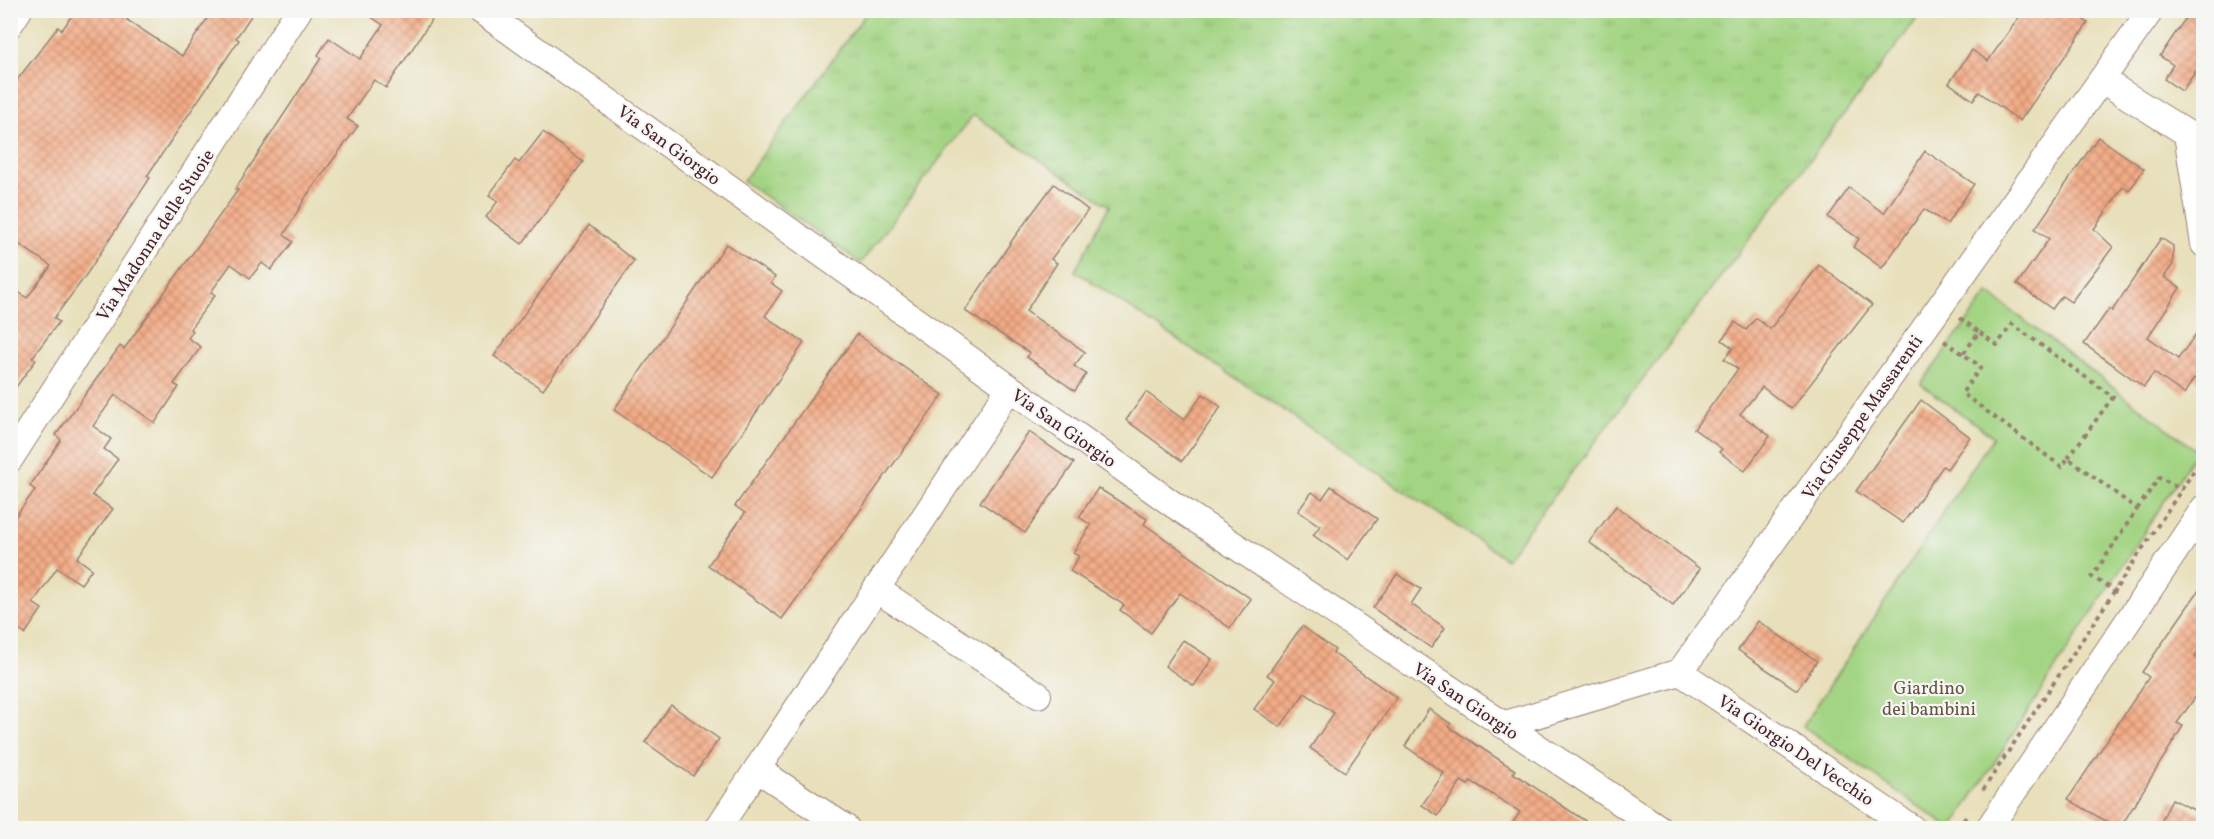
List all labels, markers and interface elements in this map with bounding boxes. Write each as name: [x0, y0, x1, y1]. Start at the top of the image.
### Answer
street label: Via San Giorgio: [611, 100, 725, 192]
street label: Via Madonna delle Stuoie: [91, 145, 221, 327]
street label: Via Giuseppe Massarenti: [1797, 330, 1930, 505]
street label: Via San Giorgio: [1006, 384, 1121, 475]
street label: Via San Giorgio: [1407, 658, 1523, 747]
park label: Giardino dei bambini: [1882, 677, 1976, 723]
street label: Via Giorgio Del Vecchio: [1712, 690, 1878, 813]

